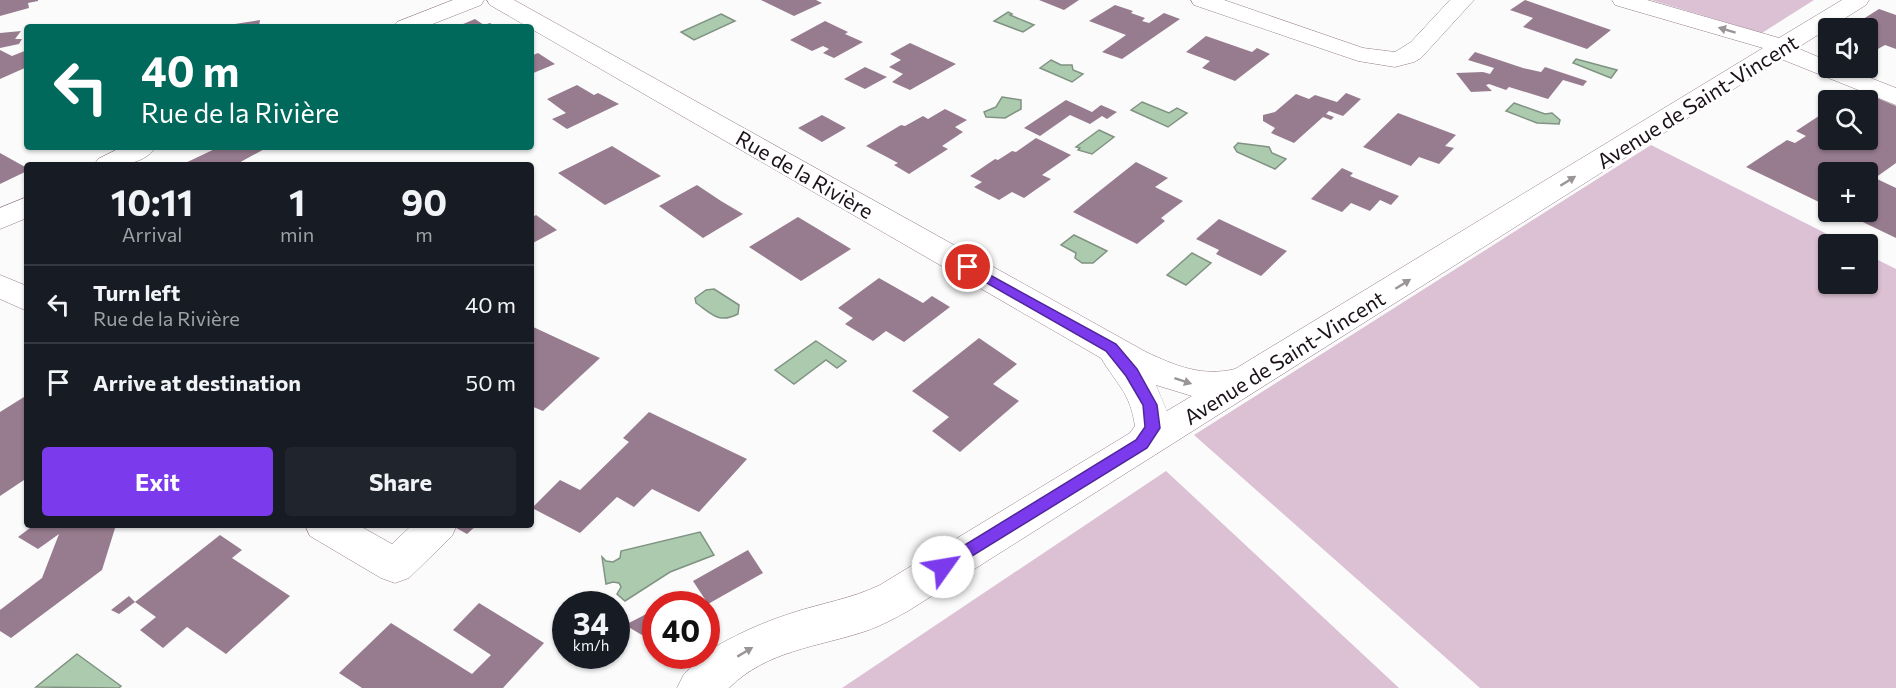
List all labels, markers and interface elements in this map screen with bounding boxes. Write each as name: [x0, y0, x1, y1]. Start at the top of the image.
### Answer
map controls: [1818, 18, 1878, 294]
button: sound: [1818, 18, 1878, 78]
one-way arrow: [1718, 25, 1736, 34]
street label: Avenue de Saint-Vincent: [1592, 29, 1802, 173]
text: 40 m: [141, 44, 239, 96]
icon: left: [42, 48, 120, 126]
button: search: [1818, 90, 1878, 150]
text: Rue de la Rivière: [141, 96, 339, 129]
street label: Rue de la Rivière: [732, 125, 878, 223]
button: +: [1818, 162, 1878, 222]
one-way arrow: [1560, 175, 1576, 186]
text: 10:11: [111, 179, 193, 223]
text: 1: [289, 179, 305, 223]
text: 90: [401, 179, 447, 223]
text: Arrival: [122, 222, 182, 246]
text: min: [280, 222, 314, 246]
text: m: [415, 222, 433, 246]
button: −: [1818, 234, 1878, 294]
pin: [942, 241, 993, 292]
icon: arrive: [951, 250, 984, 283]
one-way arrow: [1395, 278, 1411, 289]
text: Turn left: [93, 279, 180, 306]
street label: Avenue de Saint-Vincent: [1179, 285, 1389, 429]
icon: left: [42, 288, 75, 321]
text: 40 m: [465, 291, 516, 318]
text: Rue de la Rivière: [93, 306, 240, 330]
icon: arrive: [42, 366, 75, 399]
text: Arrive at destination: [93, 369, 301, 396]
text: 50 m: [466, 369, 516, 396]
one-way arrow: [1174, 377, 1192, 387]
button: Exit: [42, 447, 273, 516]
button: Share: [285, 447, 516, 516]
position arrow: [911, 535, 975, 599]
speed limit sign: 40: [642, 591, 720, 669]
text: 34: [573, 604, 609, 641]
text: km/h: [573, 636, 609, 654]
one-way arrow: [737, 646, 753, 657]

